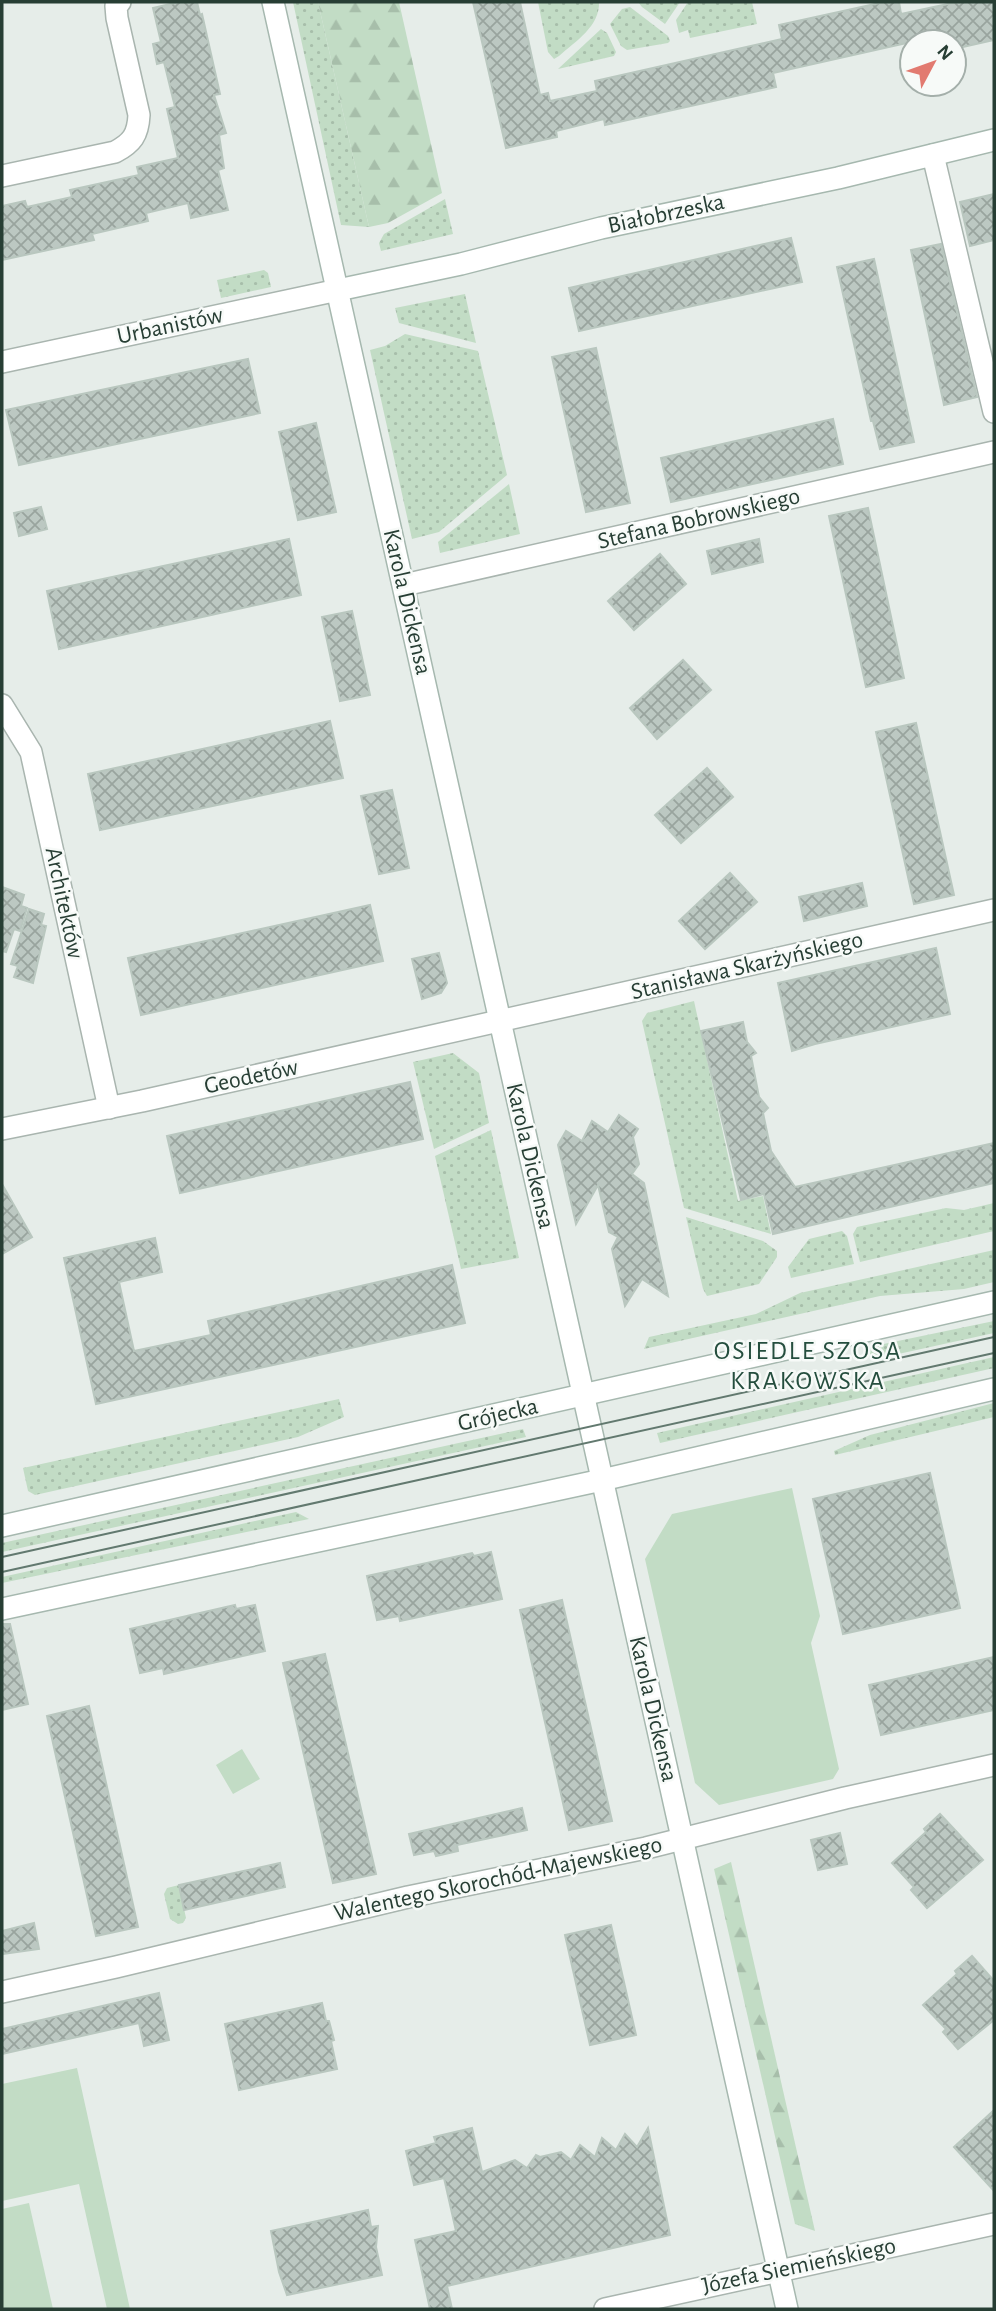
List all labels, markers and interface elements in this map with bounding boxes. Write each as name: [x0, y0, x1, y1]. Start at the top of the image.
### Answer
north arrow: [898, 28, 968, 98]
text: N: [933, 42, 956, 64]
street label: Białobrzeska: [605, 190, 727, 238]
street label: Urbanistów: [115, 303, 225, 349]
street label: Stefana Bobrowskiego: [596, 484, 802, 554]
street label: Karola Dickensa: [379, 527, 435, 677]
street label: Architektów: [40, 845, 88, 961]
street label: Stanisława Skarżyńskiego: [629, 928, 865, 1004]
street label: Geodetów: [202, 1055, 300, 1099]
street label: Karola Dickensa: [502, 1081, 558, 1231]
district label: OSIEDLE SZOSA KRAKOWSKA: [714, 1338, 902, 1394]
street label: Grójecka: [456, 1394, 540, 1436]
street label: Karola Dickensa: [625, 1634, 681, 1784]
street label: Walentego Skorochód-Majewskiego: [332, 1832, 664, 1926]
street label: Józefa Siemieńskiego: [700, 2234, 898, 2298]

